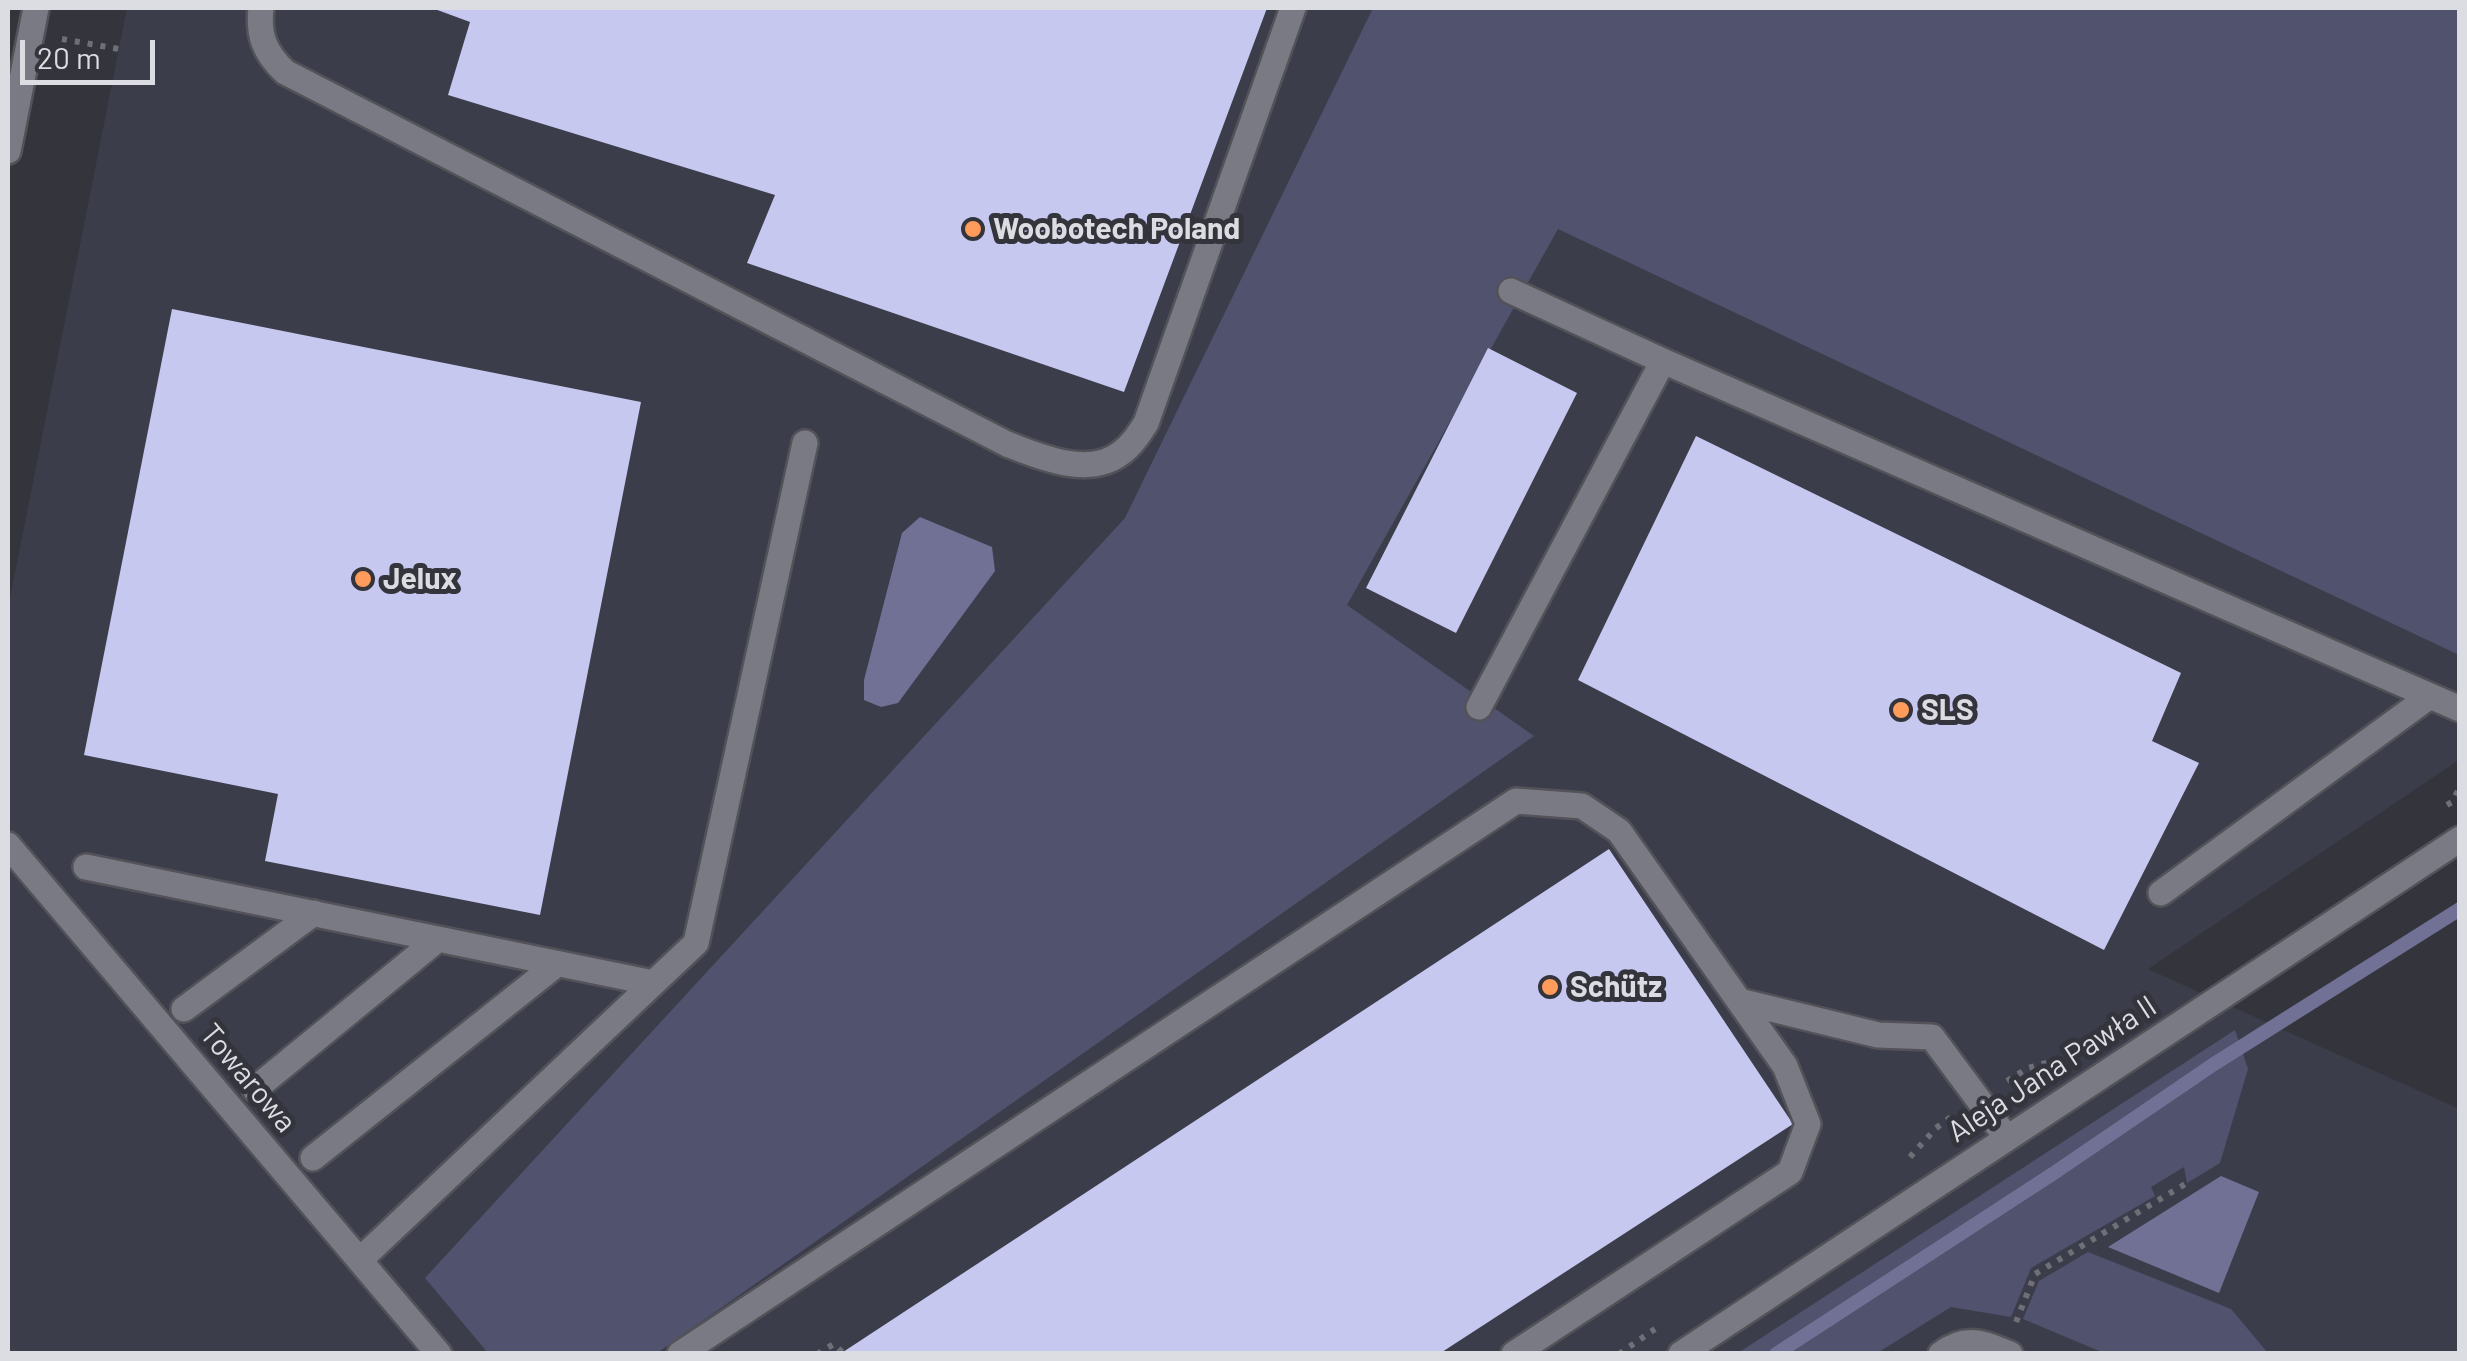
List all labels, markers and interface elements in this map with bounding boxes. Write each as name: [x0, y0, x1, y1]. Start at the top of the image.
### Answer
scale bar: [25, 20, 160, 82]
text: 20 m: [37, 39, 101, 75]
place label: Woobotech Poland: [993, 211, 1240, 247]
marker: Woobotech Poland: [962, 218, 984, 240]
place label: Jelux: [383, 561, 457, 597]
marker: Jelux: [352, 568, 374, 590]
place label: SLS: [1921, 692, 1974, 728]
marker: SLS: [1890, 699, 1912, 721]
place label: Schütz: [1570, 969, 1662, 1005]
marker: Schütz: [1539, 976, 1561, 998]
street label: Aleja Jana Pawła II: [1941, 988, 2163, 1150]
street label: Towarowa: [192, 1016, 304, 1140]

